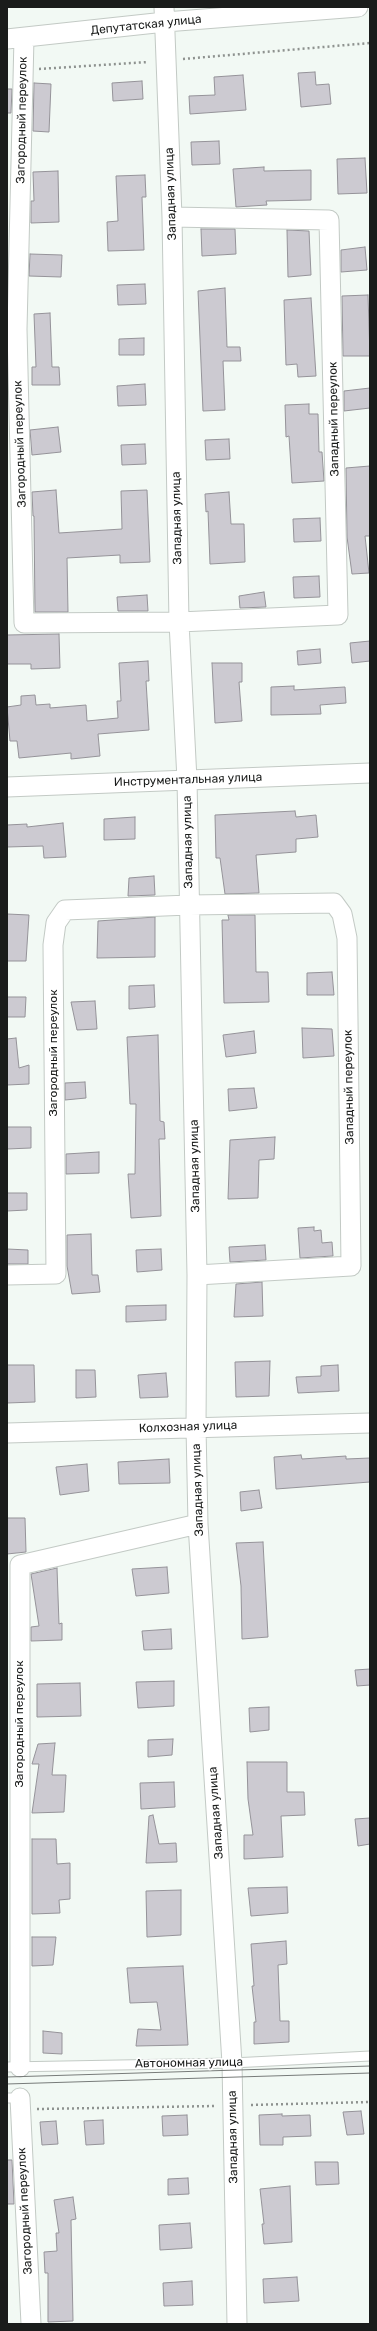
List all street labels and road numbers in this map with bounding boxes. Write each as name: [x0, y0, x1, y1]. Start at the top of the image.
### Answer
street label: Депутатская улица: [90, 12, 202, 38]
street label: Загородный переулок: [14, 56, 30, 184]
street label: Западная улица: [162, 147, 180, 241]
street label: Западный переулок: [326, 361, 342, 477]
street label: Загородный переулок: [11, 380, 29, 508]
street label: Западная улица: [169, 471, 185, 565]
street label: Инструментальная улица: [114, 770, 262, 790]
street label: Западная улица: [180, 795, 196, 889]
street label: Загородный переулок: [47, 989, 61, 1117]
street label: Западный переулок: [341, 1029, 357, 1145]
street label: Западная улица: [187, 1119, 203, 1213]
street label: Колхозная улица: [139, 1418, 237, 1436]
street label: Западная улица: [189, 1443, 207, 1537]
street label: Загородный переулок: [13, 1660, 27, 1788]
street label: Западная улица: [206, 1766, 226, 1860]
street label: Автономная улица: [135, 2055, 243, 2071]
street label: Западная улица: [225, 2090, 241, 2184]
street label: Загородный переулок: [14, 2147, 36, 2275]

